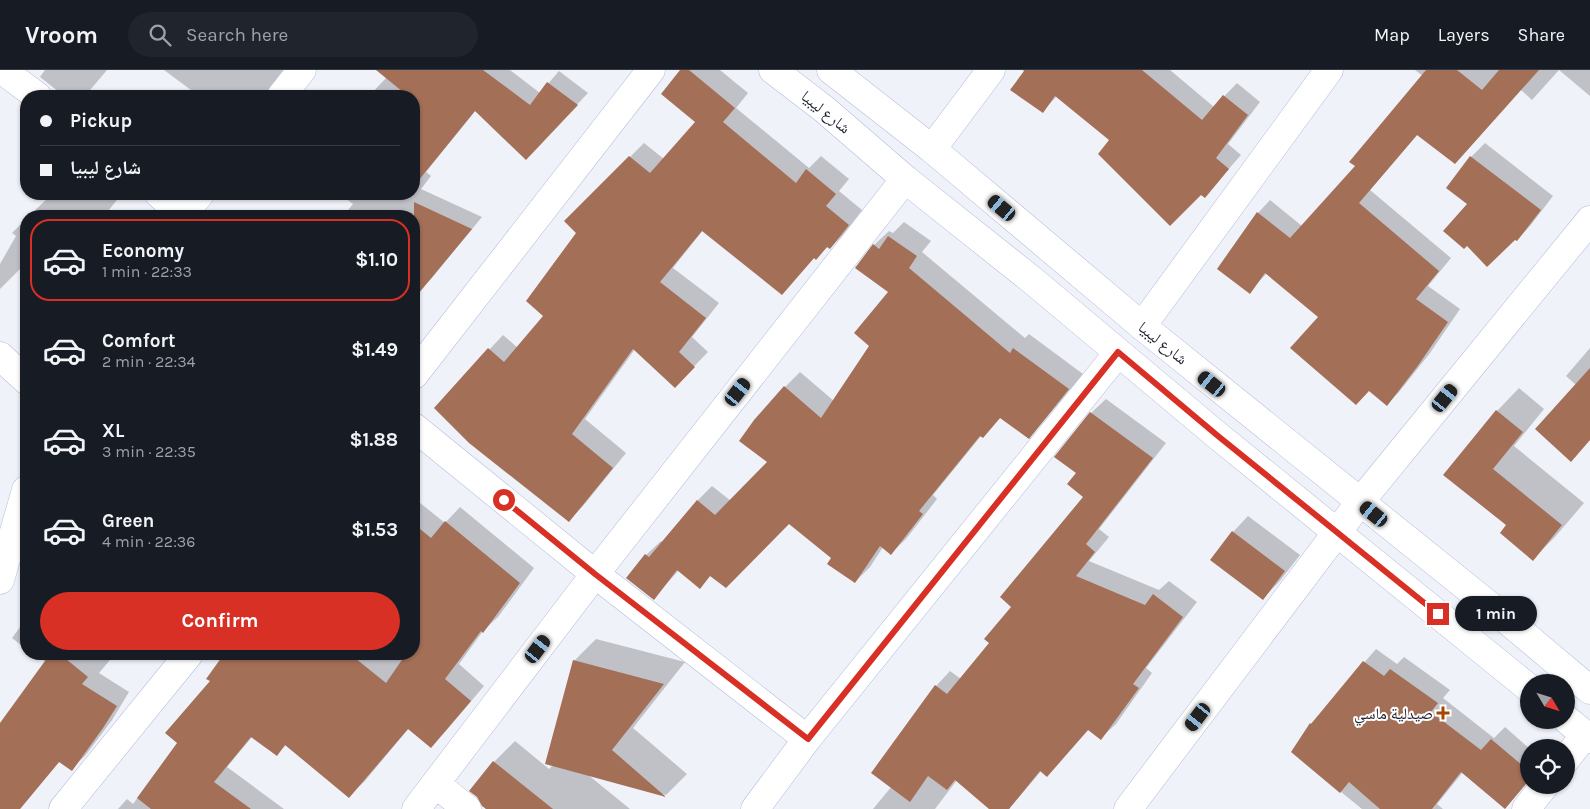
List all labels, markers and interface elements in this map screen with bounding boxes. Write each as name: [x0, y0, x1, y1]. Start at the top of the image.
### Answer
search box: [128, 12, 478, 57]
text: Vroom: [25, 21, 98, 49]
icon: search: [146, 21, 174, 49]
text: Search here: [186, 24, 288, 46]
text: Map: [1374, 24, 1410, 46]
text: Layers: [1438, 24, 1490, 46]
text: Share: [1518, 24, 1565, 46]
street label: شارع ليبيا: [797, 86, 854, 138]
text: Pickup: [70, 110, 132, 132]
text: شارع ليبيا: [70, 157, 141, 179]
car: [985, 193, 1018, 223]
icon: car: [42, 238, 87, 283]
text: Economy: [102, 240, 184, 262]
text: $1.10: [355, 249, 398, 271]
text: 1 min · 22:33: [102, 262, 192, 281]
street label: شارع ليبيا: [1134, 317, 1191, 369]
icon: car: [42, 328, 87, 373]
text: Comfort: [102, 330, 176, 352]
text: $1.49: [351, 339, 398, 361]
text: 2 min · 22:34: [102, 352, 196, 371]
car: [1195, 369, 1228, 399]
car: [722, 376, 753, 408]
car: [1429, 382, 1460, 414]
icon: car: [42, 418, 87, 463]
text: XL: [102, 420, 124, 442]
text: $1.88: [349, 429, 398, 451]
text: 3 min · 22:35: [102, 442, 196, 461]
route start: [493, 489, 515, 511]
car: [1357, 499, 1390, 529]
icon: car: [42, 508, 87, 553]
text: Green: [102, 510, 154, 532]
text: $1.53: [351, 519, 398, 541]
text: 4 min · 22:36: [102, 532, 195, 551]
button: Confirm: [40, 592, 400, 650]
callout: 1 min: [1456, 596, 1538, 632]
route end: [1427, 603, 1449, 625]
text: 1 min: [1476, 604, 1516, 623]
car: [522, 633, 553, 665]
north arrow: [1520, 674, 1575, 729]
map controls: [1520, 674, 1575, 794]
car: [1182, 701, 1213, 733]
place label: صيدلية ماسي: [1354, 704, 1433, 726]
marker: صيدلية ماسي: [1437, 707, 1449, 719]
button: locate: [1520, 739, 1575, 794]

